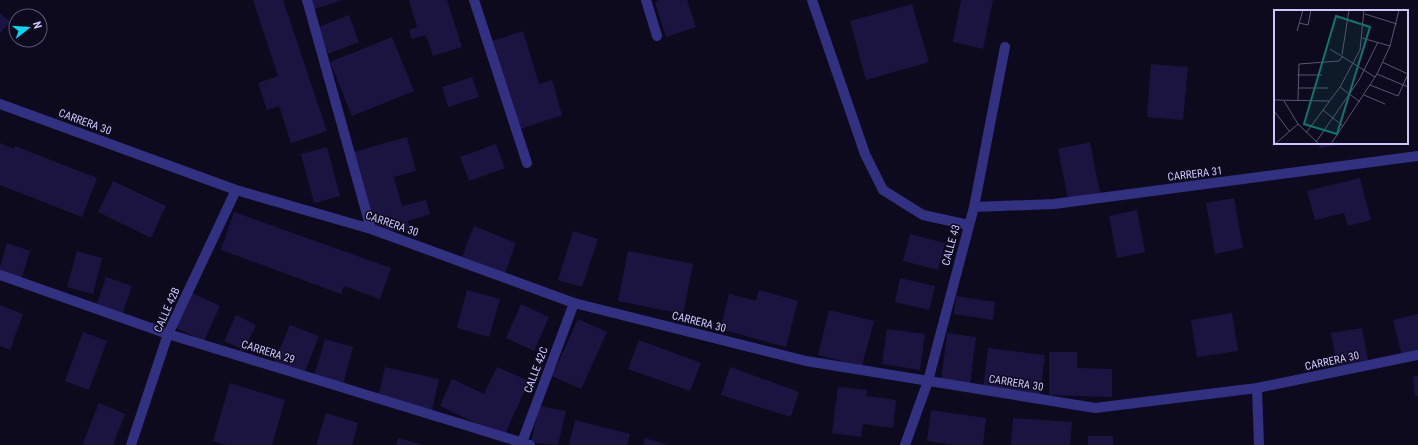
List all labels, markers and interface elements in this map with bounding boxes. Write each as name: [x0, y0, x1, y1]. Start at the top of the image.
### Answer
north arrow: [8, 8, 48, 48]
inset map: [1274, 10, 1408, 144]
text: N: [30, 20, 44, 31]
street label: CARRERA 30: [57, 106, 113, 138]
street label: CARRERA 31: [1167, 164, 1223, 184]
street label: CARRERA 30: [364, 209, 420, 239]
street label: CALLE 43: [939, 223, 963, 267]
street label: CALLE 42B: [151, 285, 183, 335]
street label: CARRERA 30: [671, 309, 727, 335]
street label: CARRERA 29: [240, 338, 296, 366]
street label: CALLE 42C: [521, 345, 551, 395]
street label: CARRERA 30: [1304, 349, 1360, 373]
street label: CARRERA 30: [988, 372, 1044, 394]

